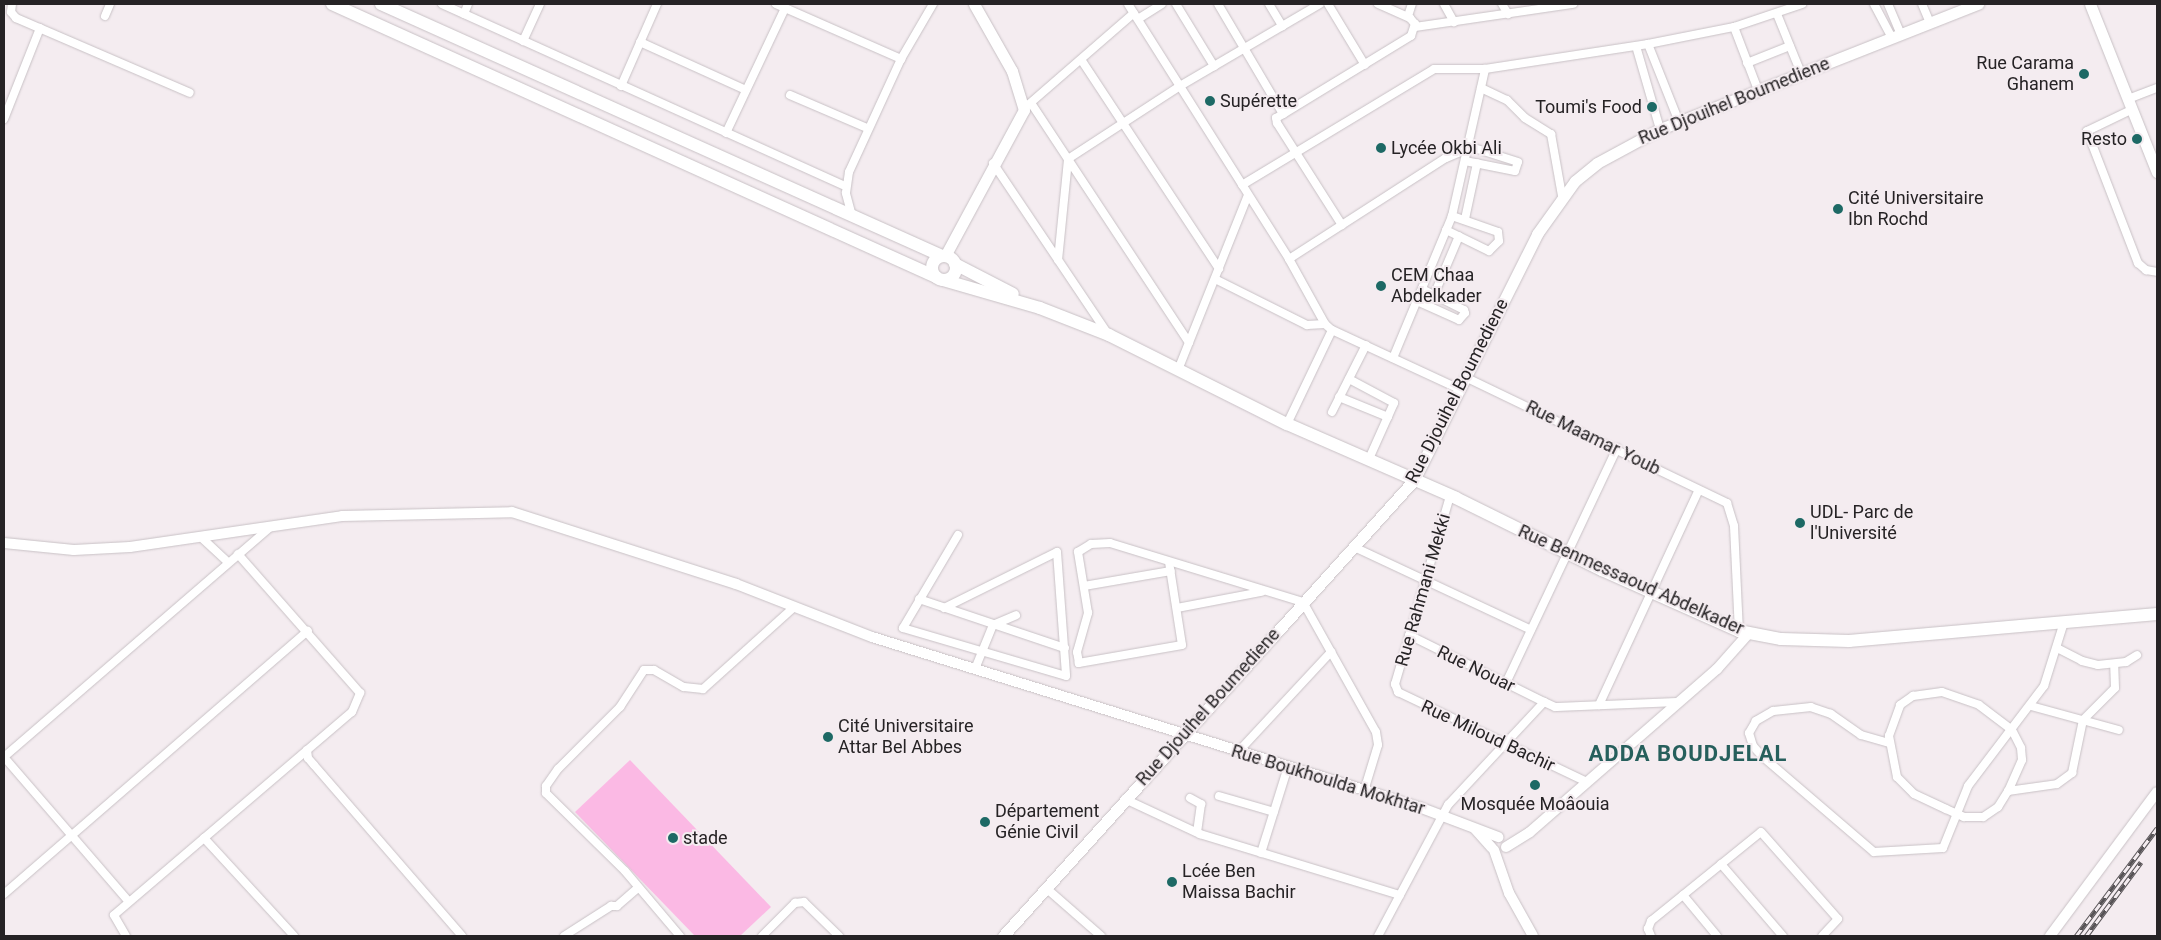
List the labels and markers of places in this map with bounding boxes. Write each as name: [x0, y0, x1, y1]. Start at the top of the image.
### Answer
place label: Rue Carama Ghanem: [1976, 53, 2074, 96]
marker: Rue Carama Ghanem: [2078, 68, 2090, 80]
place label: Supérette: [1220, 90, 1297, 112]
marker: Supérette: [1204, 95, 1216, 107]
place label: Toumi's Food: [1535, 96, 1642, 118]
marker: Toumi's Food: [1646, 101, 1658, 113]
place label: Resto: [2081, 128, 2127, 150]
marker: Resto: [2131, 133, 2143, 145]
place label: Lycée Okbi Ali: [1391, 137, 1502, 159]
marker: Lycée Okbi Ali: [1375, 142, 1387, 154]
place label: Cité Universitaire Ibn Rochd: [1848, 188, 1983, 230]
marker: Cité Universitaire Ibn Rochd: [1832, 203, 1844, 215]
place label: CEM Chaa Abdelkader: [1391, 265, 1482, 308]
marker: CEM Chaa Abdelkader: [1375, 280, 1387, 292]
place label: UDL- Parc de l'Université: [1810, 502, 1913, 544]
marker: UDL- Parc de l'Université: [1794, 517, 1806, 529]
place label: Cité Universitaire Attar Bel Abbes: [838, 716, 973, 759]
marker: Cité Universitaire Attar Bel Abbes: [822, 731, 834, 743]
marker: Mosquée Moâouia: [1529, 779, 1541, 791]
place label: Mosquée Moâouia: [1460, 793, 1610, 815]
place label: Département Génie Civil: [995, 801, 1099, 844]
marker: Département Génie Civil: [979, 816, 991, 828]
place label: stade: [683, 827, 728, 849]
marker: stade: [667, 832, 679, 844]
place label: Lcée Ben Maissa Bachir: [1182, 861, 1296, 904]
marker: Lcée Ben Maissa Bachir: [1166, 876, 1178, 888]

